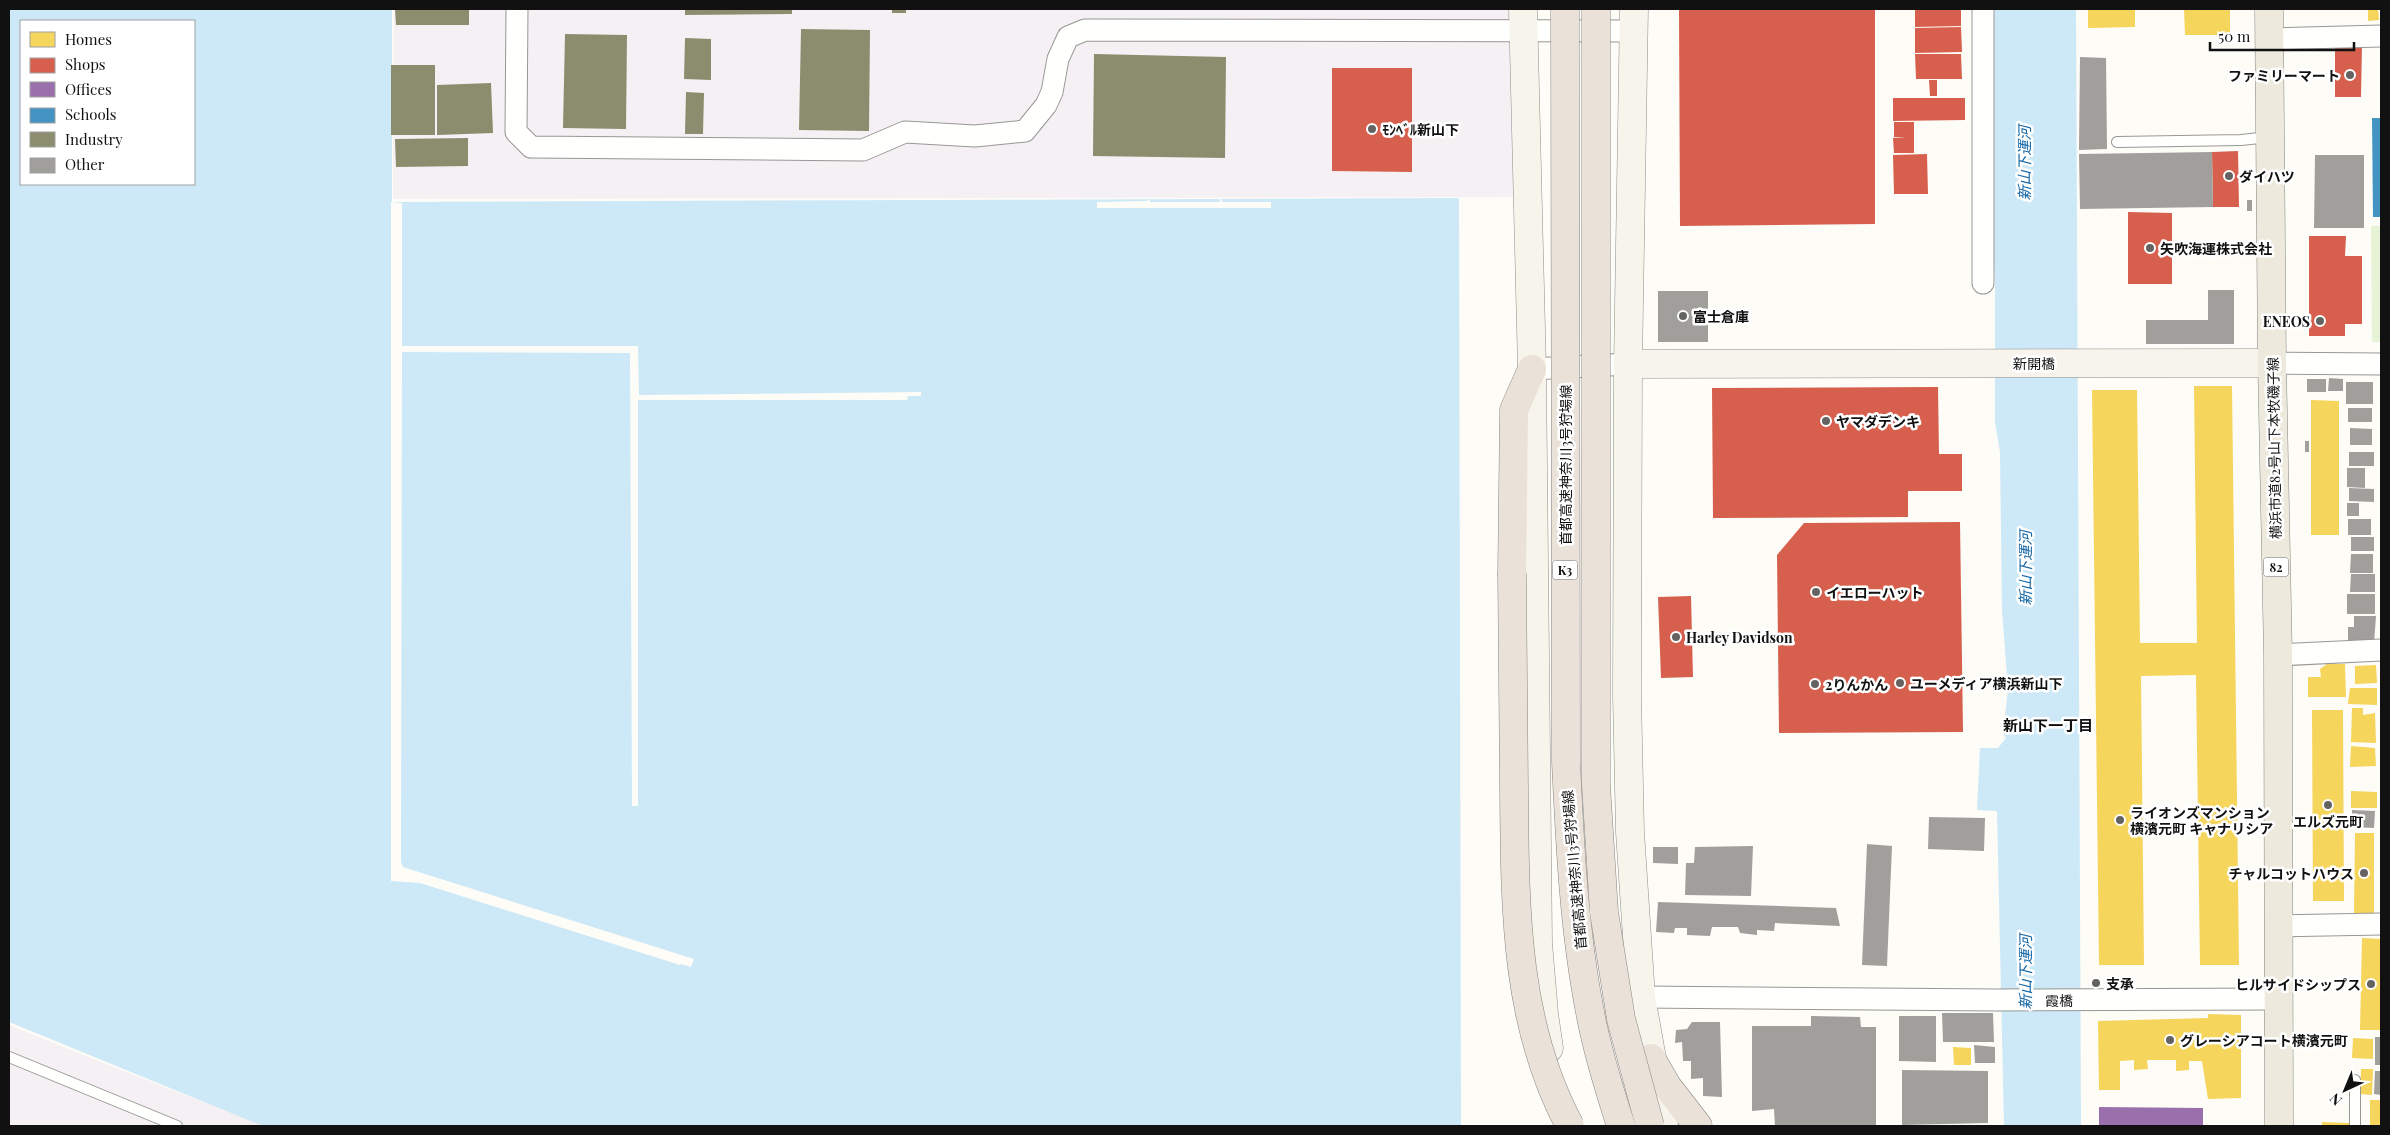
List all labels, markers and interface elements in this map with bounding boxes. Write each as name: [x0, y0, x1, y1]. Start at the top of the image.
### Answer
legend: [20, 20, 195, 185]
scale bar: [2210, 20, 2354, 52]
text: 50 m: [2218, 26, 2251, 46]
text: Homes: [65, 29, 112, 49]
text: Shops: [65, 54, 106, 74]
place label: ファミリーマート: [2228, 66, 2340, 85]
marker: ファミリーマート: [2344, 69, 2356, 81]
text: Offices: [65, 79, 112, 99]
text: Schools: [65, 104, 117, 124]
place label: ﾓﾝﾍﾞﾙ新山下: [1382, 120, 1459, 139]
marker: ﾓﾝﾍﾞﾙ新山下: [1366, 123, 1378, 135]
water label: 新山下運河: [2014, 123, 2034, 201]
text: Industry: [65, 129, 123, 149]
text: Other: [65, 154, 105, 174]
place label: ダイハツ: [2239, 167, 2295, 186]
marker: ダイハツ: [2223, 170, 2235, 182]
place label: 矢吹海運株式会社: [2160, 239, 2272, 258]
marker: 矢吹海運株式会社: [2144, 242, 2156, 254]
place label: 富士倉庫: [1693, 307, 1749, 326]
marker: 富士倉庫: [1677, 310, 1689, 322]
place label: ENEOS: [2263, 312, 2310, 331]
marker: ENEOS: [2314, 315, 2326, 327]
street label: 新開橋: [2013, 354, 2055, 373]
street label: 横浜市道82号山下本牧磯子線: [2263, 357, 2285, 539]
street label: 首都高速神奈川3号狩場線: [1556, 385, 1575, 545]
place label: ヤマダデンキ: [1836, 412, 1920, 431]
marker: ヤマダデンキ: [1820, 415, 1832, 427]
water label: 新山下運河: [2015, 528, 2035, 606]
road number: 82: [2264, 558, 2288, 576]
road number: K3: [1552, 560, 1578, 580]
place label: イエローハット: [1826, 583, 1924, 602]
marker: イエローハット: [1810, 586, 1822, 598]
place label: Harley Davidson: [1686, 628, 1793, 647]
marker: Harley Davidson: [1670, 631, 1682, 643]
place label: ユーメディア横浜新山下: [1910, 674, 2062, 693]
place label: 2りんかん: [1825, 675, 1888, 694]
marker: ユーメディア横浜新山下: [1894, 677, 1906, 689]
marker: 2りんかん: [1809, 678, 1821, 690]
district label: 新山下一丁目: [2003, 715, 2093, 735]
street label: 首都高速神奈川3号狩場線: [1558, 789, 1590, 951]
marker: エルズ元町: [2322, 799, 2334, 811]
place label: ライオンズマンション 横濱元町 キャナリシア: [2130, 803, 2273, 838]
place label: エルズ元町: [2293, 812, 2363, 831]
marker: ライオンズマンション 横濱元町 キャナリシア: [2114, 814, 2126, 826]
place label: チャルコットハウス: [2228, 864, 2354, 883]
marker: チャルコットハウス: [2358, 867, 2370, 879]
water label: 新山下運河: [2015, 932, 2035, 1010]
place label: 支承: [2106, 974, 2134, 993]
place label: ヒルサイドシップス: [2235, 975, 2361, 994]
marker: 支承: [2090, 977, 2102, 989]
marker: ヒルサイドシップス: [2365, 978, 2377, 990]
street label: 霞橋: [2045, 991, 2073, 1010]
place label: グレーシアコート横濱元町: [2180, 1031, 2348, 1050]
marker: グレーシアコート横濱元町: [2164, 1034, 2176, 1046]
north arrow: [2320, 1065, 2370, 1115]
text: N: [2325, 1089, 2346, 1110]

